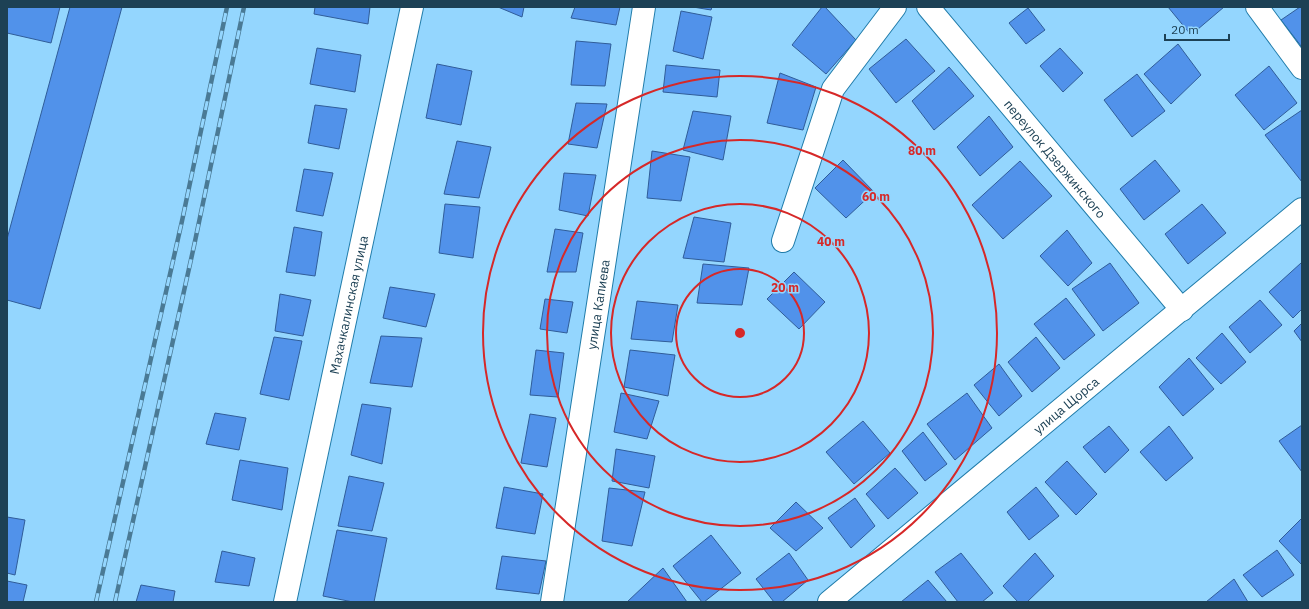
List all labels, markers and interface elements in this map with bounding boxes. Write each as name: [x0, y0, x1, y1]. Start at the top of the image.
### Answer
scale bar: [1165, 16, 1229, 42]
text: 20 m: [1171, 22, 1199, 37]
street label: переулок Дзержинского: [1000, 96, 1109, 222]
text: 80 m: [908, 143, 936, 158]
text: 60 m: [862, 189, 890, 204]
street label: Махачкалинская улица: [326, 234, 372, 376]
text: 40 m: [817, 234, 845, 249]
street label: улица Капиева: [583, 258, 614, 351]
text: 20 m: [771, 280, 799, 295]
centre of rings: [733, 326, 747, 340]
street label: улица Щорса: [1030, 373, 1103, 438]

